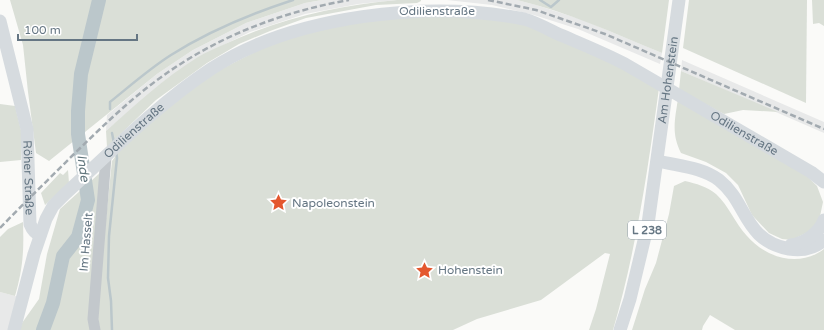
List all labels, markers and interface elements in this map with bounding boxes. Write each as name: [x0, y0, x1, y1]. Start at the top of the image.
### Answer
street label: Odilienstraße: [399, 4, 475, 18]
scale bar: [18, 16, 137, 42]
text: 100 m: [24, 23, 61, 37]
street label: Am Hohenstein: [655, 36, 681, 125]
street label: Odilienstraße: [101, 100, 167, 161]
street label: Odilienstraße: [708, 108, 781, 158]
street label: Röher Straße: [20, 140, 37, 215]
water label: Inde: [73, 153, 93, 183]
place icon: Napoleonstein: [269, 193, 289, 213]
place label: Napoleonstein: [292, 196, 375, 210]
street label: Im Hasselt: [76, 212, 96, 272]
road number: L 238: [628, 221, 666, 239]
place icon: Hohenstein: [415, 260, 435, 280]
place label: Hohenstein: [438, 263, 503, 277]

